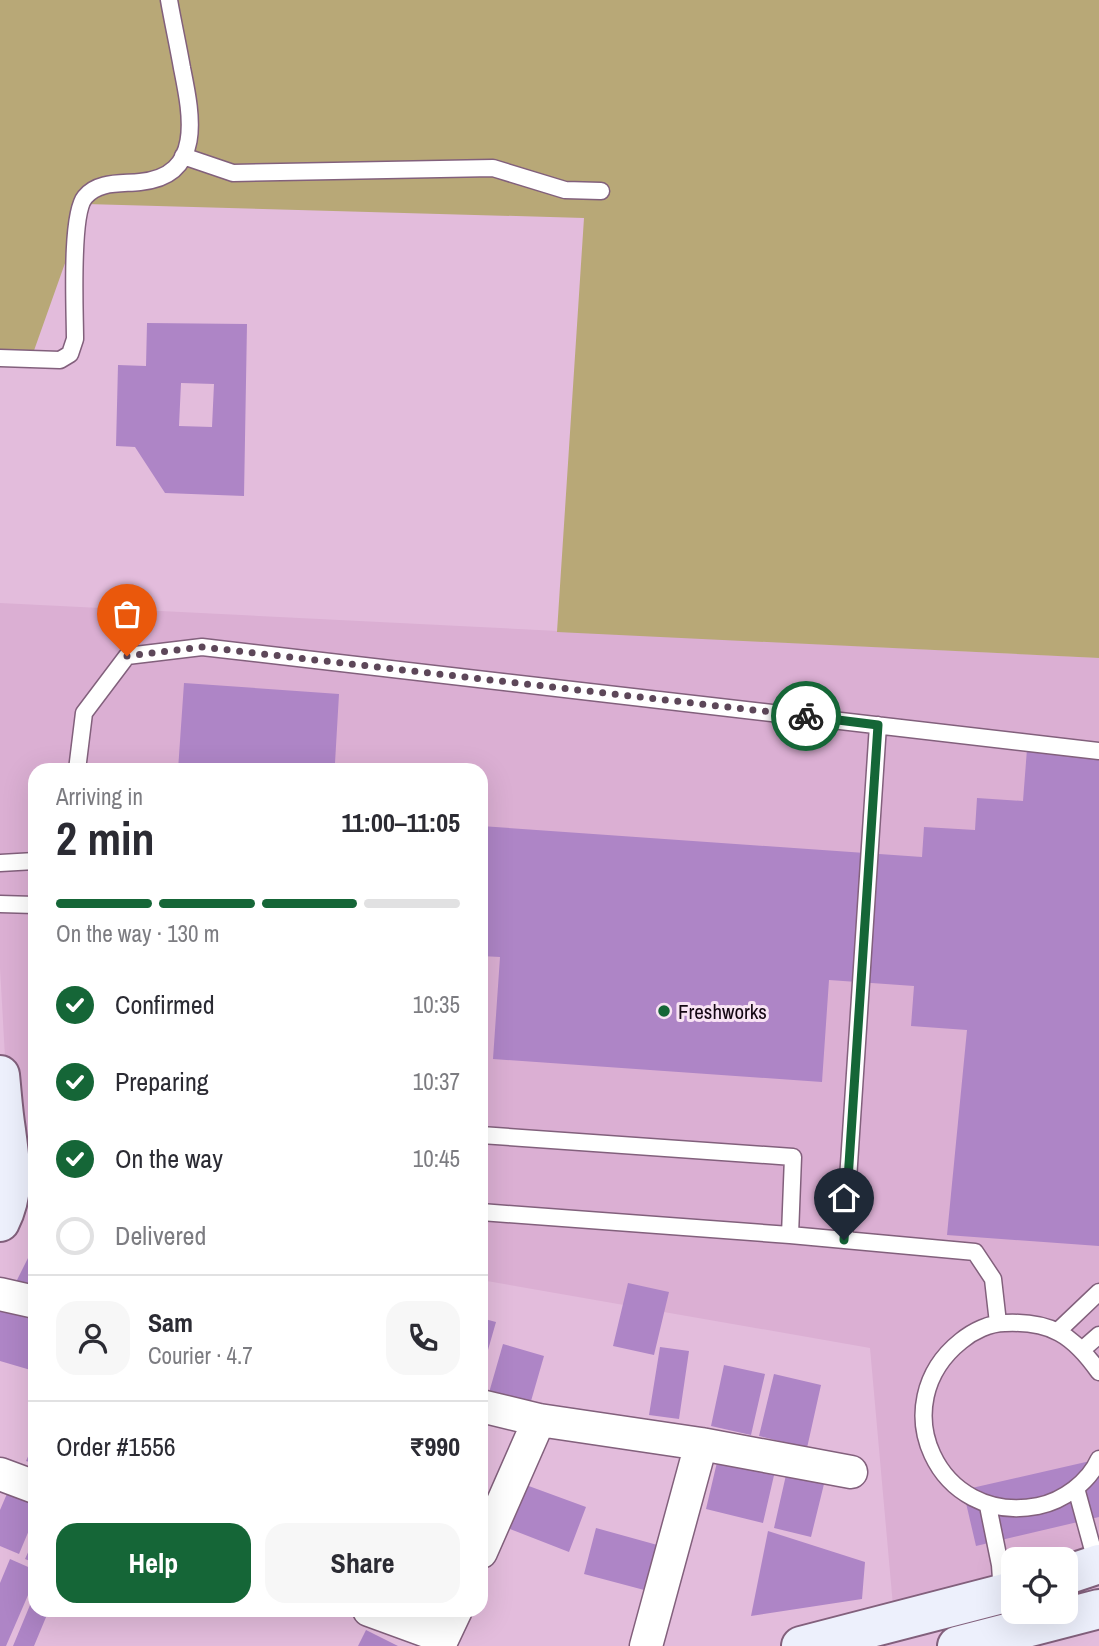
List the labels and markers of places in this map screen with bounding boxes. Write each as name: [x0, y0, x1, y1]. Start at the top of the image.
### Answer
pin: [97, 584, 157, 656]
place label: Freshworks: [678, 997, 767, 1026]
marker: Freshworks: [656, 1003, 672, 1019]
pin: [814, 1168, 874, 1240]

